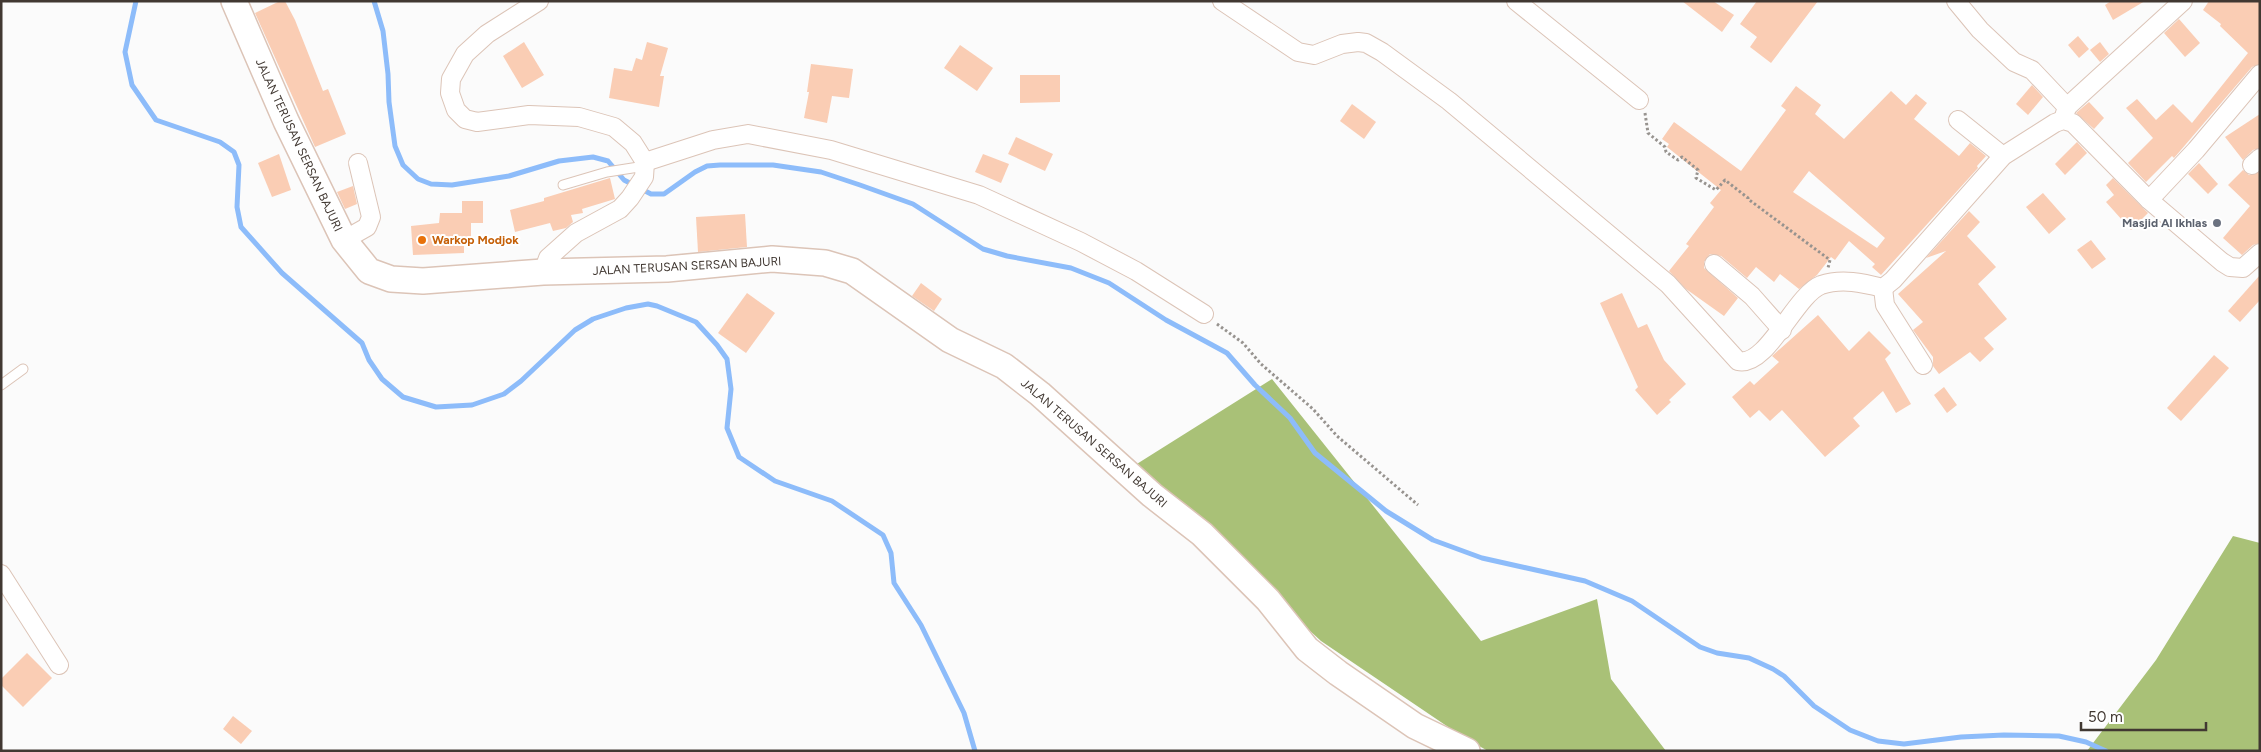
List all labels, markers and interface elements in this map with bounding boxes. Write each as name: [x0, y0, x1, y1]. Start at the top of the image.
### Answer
street label: JALAN TERUSAN SERSAN BAJURI: [253, 56, 345, 234]
place label: Masjid Al Ikhlas: [2122, 216, 2207, 230]
marker: Masjid Al Ikhlas: [2211, 217, 2223, 229]
place label: Warkop Modjok: [432, 233, 519, 247]
marker: Warkop Modjok: [416, 234, 428, 246]
street label: JALAN TERUSAN SERSAN BAJURI: [592, 254, 782, 278]
street label: JALAN TERUSAN SERSAN BAJURI: [1018, 376, 1170, 510]
scale bar: [2081, 700, 2206, 732]
text: 50 m: [2088, 708, 2123, 726]

